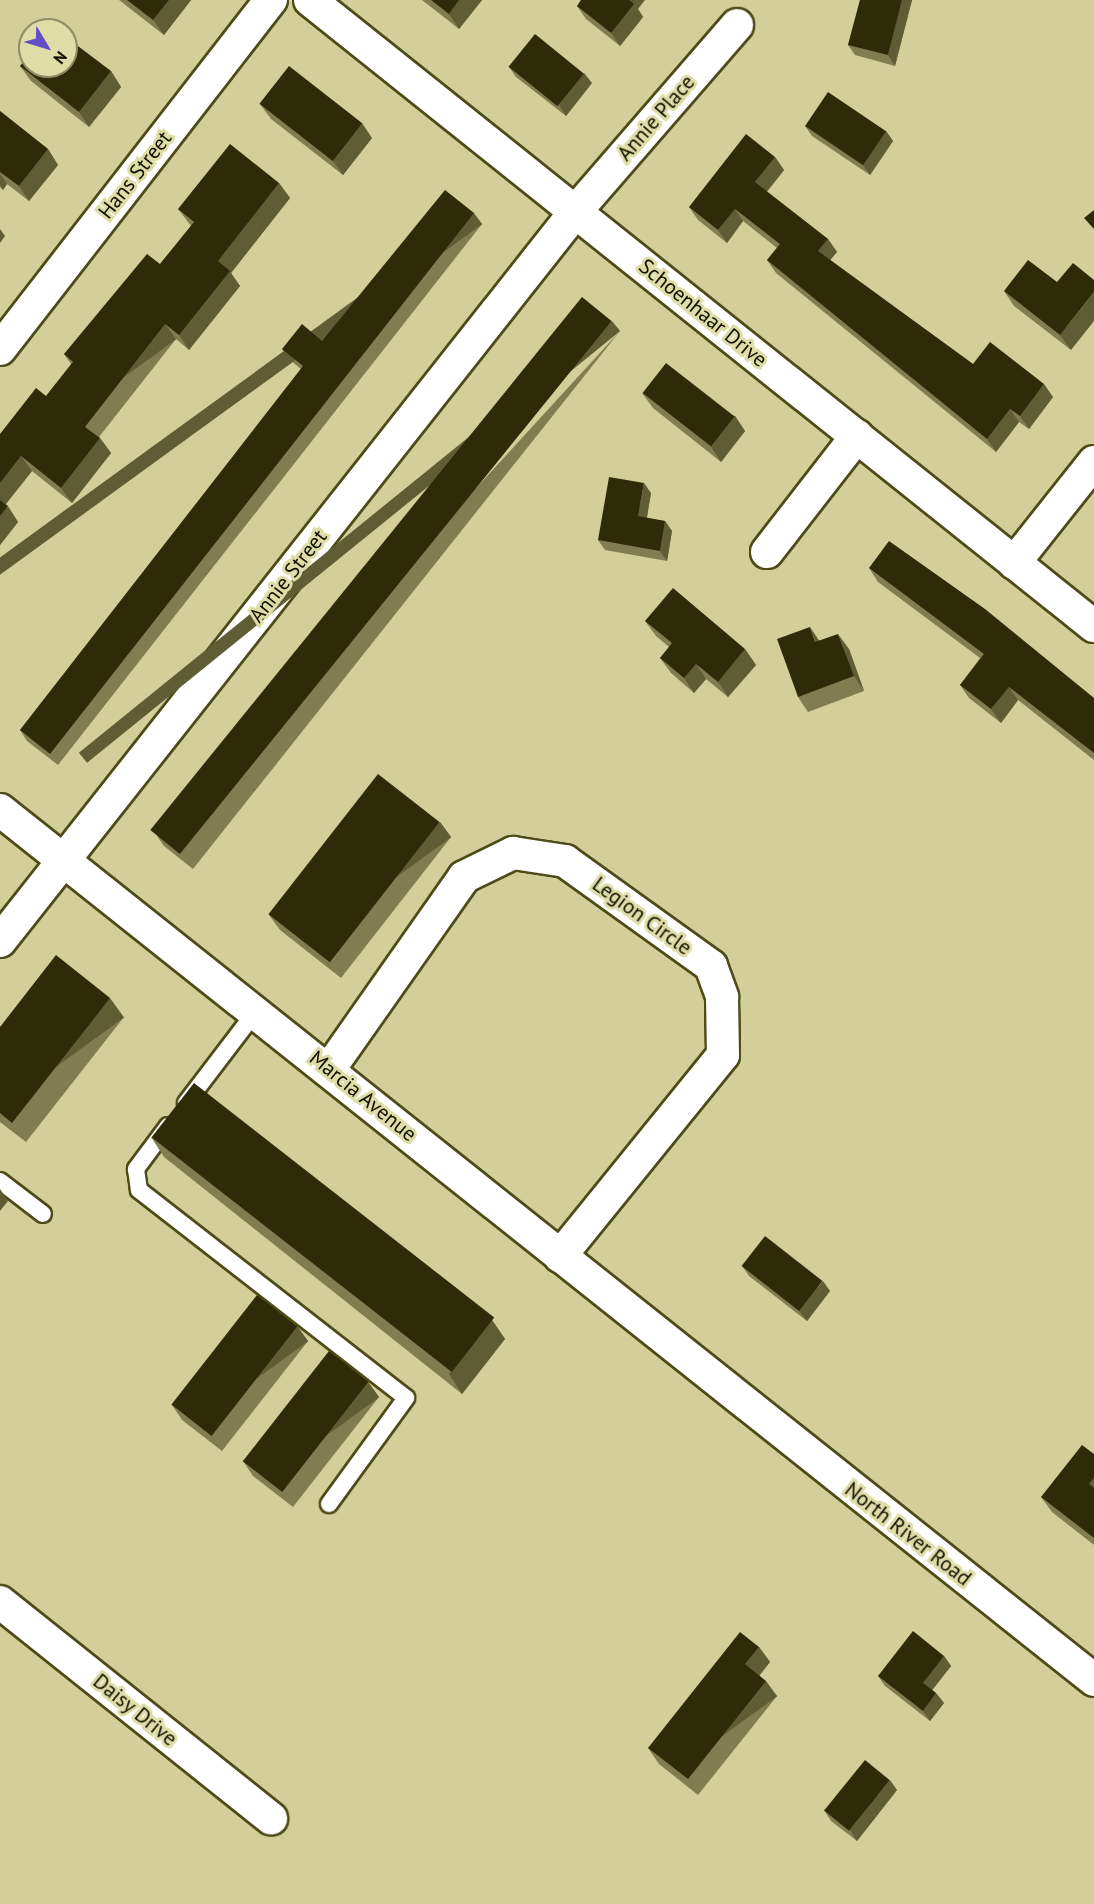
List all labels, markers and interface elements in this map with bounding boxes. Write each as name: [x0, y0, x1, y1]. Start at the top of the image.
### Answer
north arrow: [18, 18, 78, 78]
text: N: [49, 48, 72, 68]
street label: Annie Place: [612, 70, 700, 166]
street label: Hans Street: [93, 126, 177, 224]
street label: Schoenhaar Drive: [634, 254, 772, 372]
street label: Annie Street: [244, 525, 332, 627]
street label: Legion Circle: [588, 872, 696, 960]
street label: Marcia Avenue: [304, 1045, 422, 1147]
street label: North River Road: [840, 1477, 976, 1591]
street label: Daisy Drive: [88, 1668, 182, 1752]

